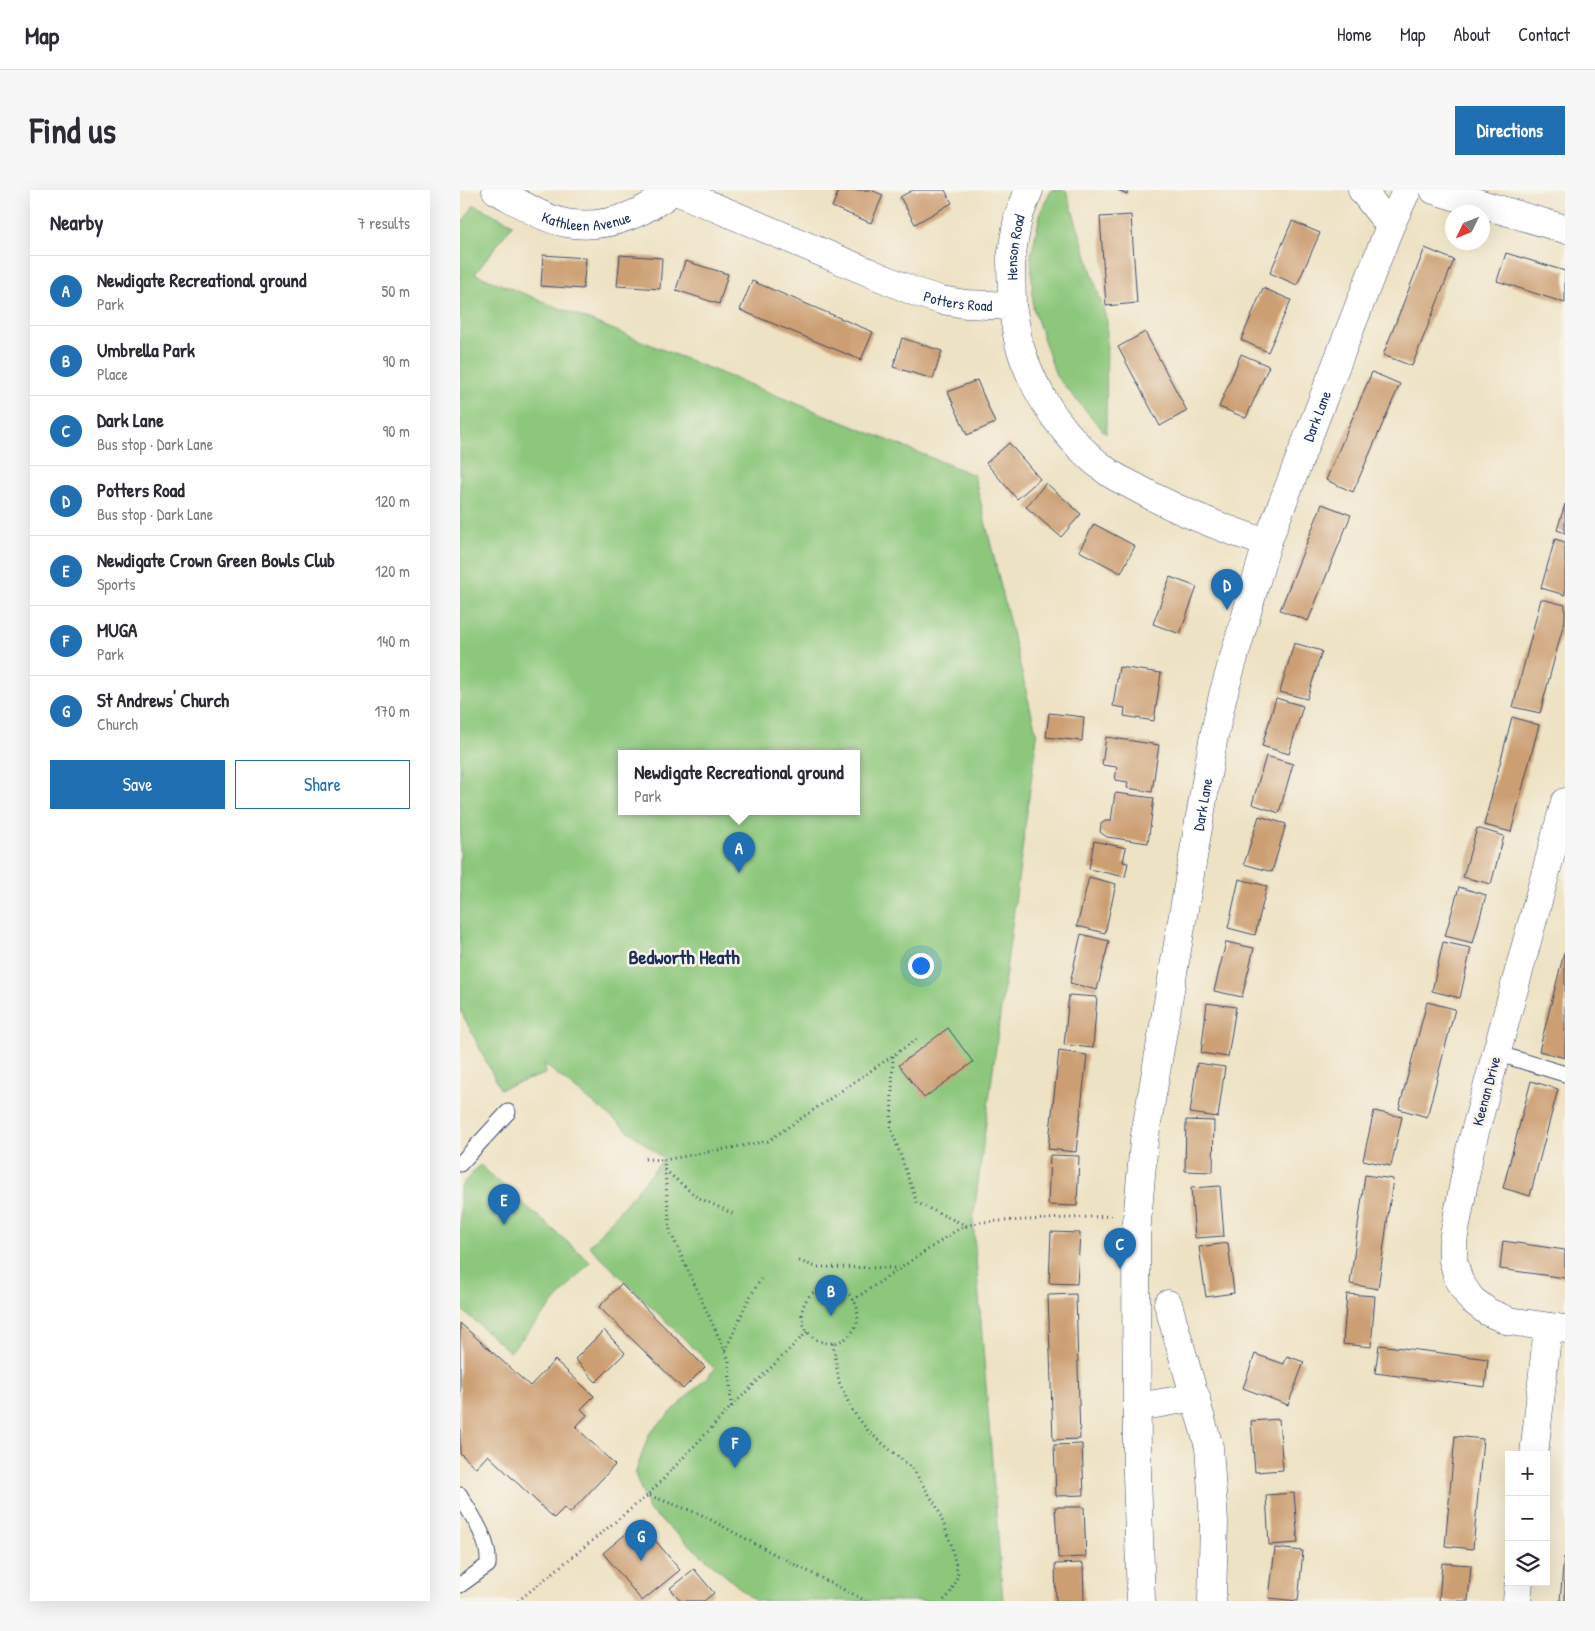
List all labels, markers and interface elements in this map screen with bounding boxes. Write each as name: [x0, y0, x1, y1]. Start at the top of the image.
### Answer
text: Map: [25, 19, 59, 51]
text: Home: [1337, 22, 1372, 47]
text: Map: [1400, 22, 1425, 47]
text: About: [1453, 22, 1490, 47]
text: Contact: [1518, 22, 1570, 47]
button: Directions: [1455, 106, 1565, 155]
text: Find us: [30, 107, 116, 154]
north arrow: [1445, 205, 1490, 250]
street label: Kathleen Avenue: [539, 206, 634, 235]
text: Nearby: [50, 208, 103, 237]
street label: Henson Road: [1000, 211, 1029, 280]
text: 7 results: [357, 212, 410, 234]
text: Newdigate Recreational ground: [97, 267, 306, 293]
text: A: [62, 280, 70, 302]
text: 50 m: [382, 280, 410, 302]
street label: Potters Road: [921, 285, 993, 316]
text: Park: [97, 293, 124, 315]
text: Umbrella Park: [97, 337, 195, 363]
text: B: [62, 350, 70, 372]
text: 90 m: [382, 350, 410, 372]
text: Place: [97, 363, 128, 385]
street label: Dark Lane: [1297, 387, 1336, 444]
text: Dark Lane: [97, 407, 164, 433]
text: C: [62, 420, 70, 442]
text: 90 m: [382, 420, 410, 442]
text: Bus stop · Dark Lane: [97, 433, 213, 455]
text: Potters Road: [97, 477, 185, 503]
text: D: [62, 490, 70, 512]
text: 120 m: [375, 490, 410, 512]
text: Bus stop · Dark Lane: [97, 503, 213, 525]
text: Newdigate Crown Green Bowls Club: [97, 547, 335, 573]
text: E: [62, 560, 70, 582]
text: 120 m: [375, 560, 410, 582]
pin: D: [1211, 569, 1243, 610]
text: Sports: [97, 573, 135, 595]
text: MUGA: [97, 617, 137, 643]
text: F: [63, 630, 69, 652]
text: 140 m: [376, 630, 410, 652]
text: Park: [97, 643, 124, 665]
text: St Andrews' Church: [97, 687, 229, 713]
text: G: [62, 700, 70, 722]
text: 170 m: [375, 700, 410, 722]
text: Church: [97, 713, 138, 735]
popup: [618, 750, 860, 815]
text: Newdigate Recreational ground: [634, 759, 844, 785]
button: Save: [50, 760, 225, 809]
button: Share: [235, 760, 410, 809]
street label: Dark Lane: [1187, 777, 1217, 832]
text: Park: [634, 785, 661, 807]
pin: A: [723, 832, 755, 873]
district label: Bedworth Heath: [628, 943, 740, 970]
your location: [908, 953, 934, 979]
street label: Keenan Drive: [1467, 1054, 1505, 1128]
pin: E: [488, 1184, 520, 1225]
pin: C: [1104, 1228, 1136, 1269]
pin: B: [815, 1275, 847, 1316]
pin: F: [719, 1427, 751, 1468]
map controls: [1505, 1451, 1550, 1586]
button: +: [1505, 1451, 1550, 1496]
button: −: [1505, 1496, 1550, 1541]
pin: G: [625, 1520, 657, 1561]
button: layers: [1505, 1541, 1550, 1586]

